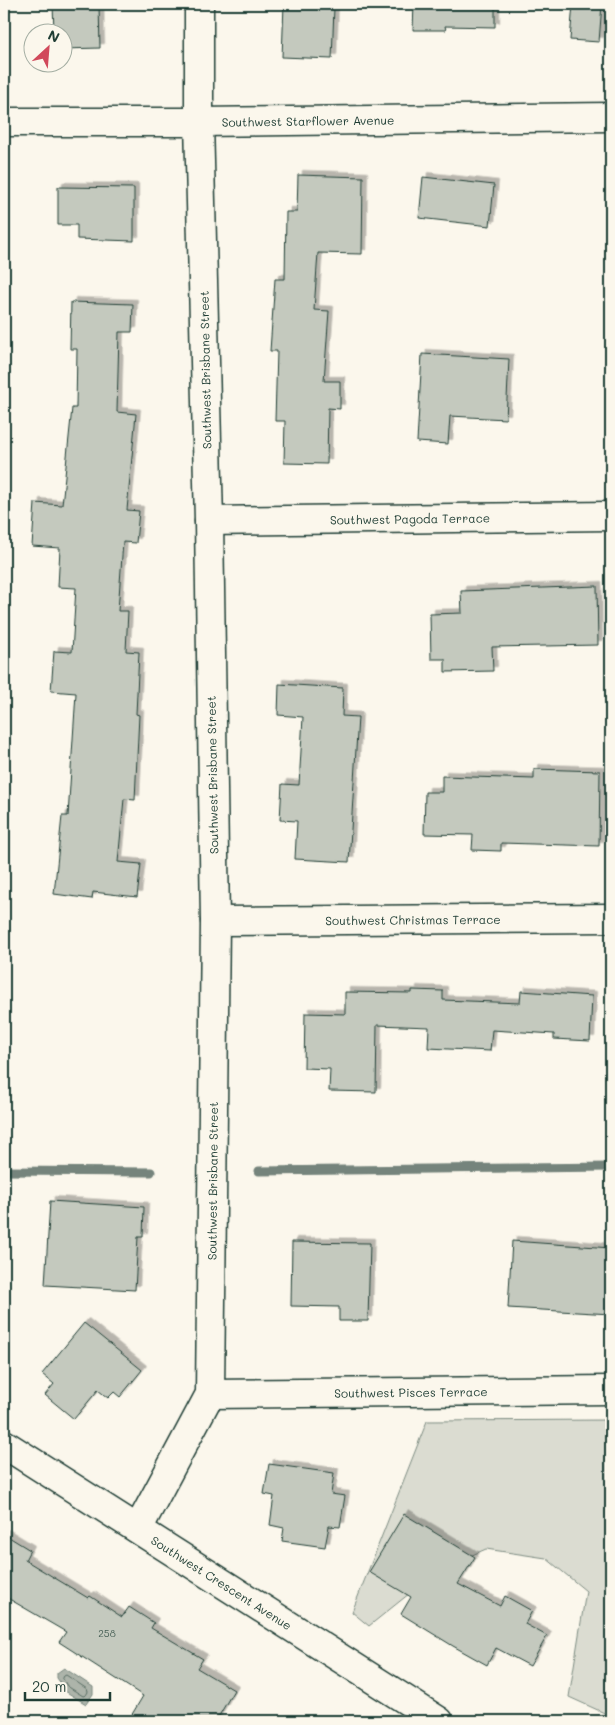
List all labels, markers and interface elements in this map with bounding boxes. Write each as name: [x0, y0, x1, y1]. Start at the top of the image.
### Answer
north arrow: [22, 22, 72, 72]
text: N: [45, 25, 63, 47]
street label: Southwest Starflower Avenue: [221, 112, 394, 130]
street label: Southwest Brisbane Street: [196, 291, 214, 449]
street label: Southwest Pagoda Terrace: [330, 510, 490, 527]
street label: Southwest Brisbane Street: [203, 696, 221, 854]
street label: Southwest Christmas Terrace: [325, 911, 501, 928]
street label: Southwest Brisbane Street: [203, 1102, 221, 1260]
street label: Southwest Pisces Terrace: [334, 1383, 488, 1401]
street label: Southwest Crescent Avenue: [148, 1532, 295, 1633]
house number: 258: [98, 1626, 116, 1640]
scale bar: [25, 1670, 110, 1702]
text: 20 m: [32, 1676, 66, 1696]

